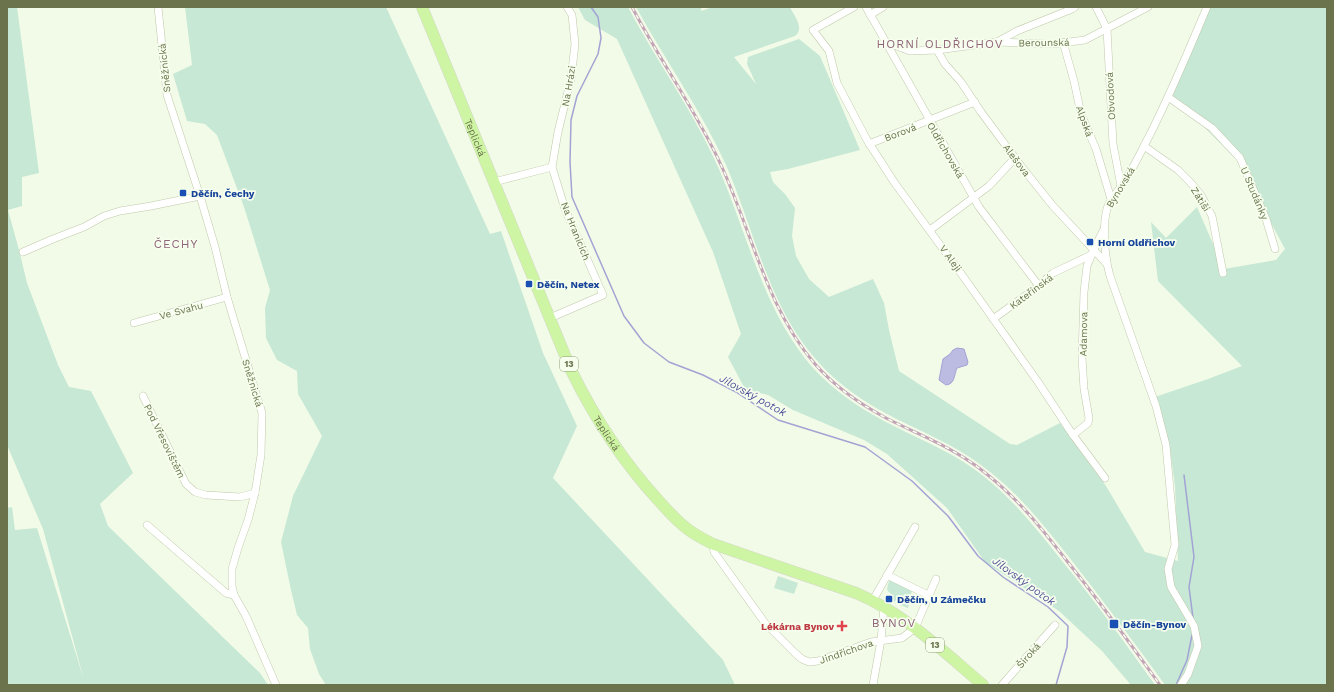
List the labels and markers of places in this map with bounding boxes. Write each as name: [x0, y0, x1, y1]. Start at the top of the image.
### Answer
marker: Děčín, Čechy: [178, 188, 188, 198]
place label: Děčín, Čechy: [191, 188, 255, 199]
marker: Horní Oldřichov: [1085, 237, 1095, 247]
place label: Horní Oldřichov: [1098, 237, 1176, 248]
marker: Děčín, Netex: [524, 279, 534, 289]
place label: Děčín, Netex: [537, 279, 600, 290]
marker: Děčín, U Zámečku: [884, 594, 894, 604]
place label: Děčín, U Zámečku: [897, 594, 986, 605]
marker: Děčín-Bynov: [1108, 618, 1120, 630]
place label: Děčín-Bynov: [1123, 619, 1187, 630]
place label: Lékárna Bynov: [761, 621, 834, 632]
marker: Lékárna Bynov: [837, 621, 847, 631]

